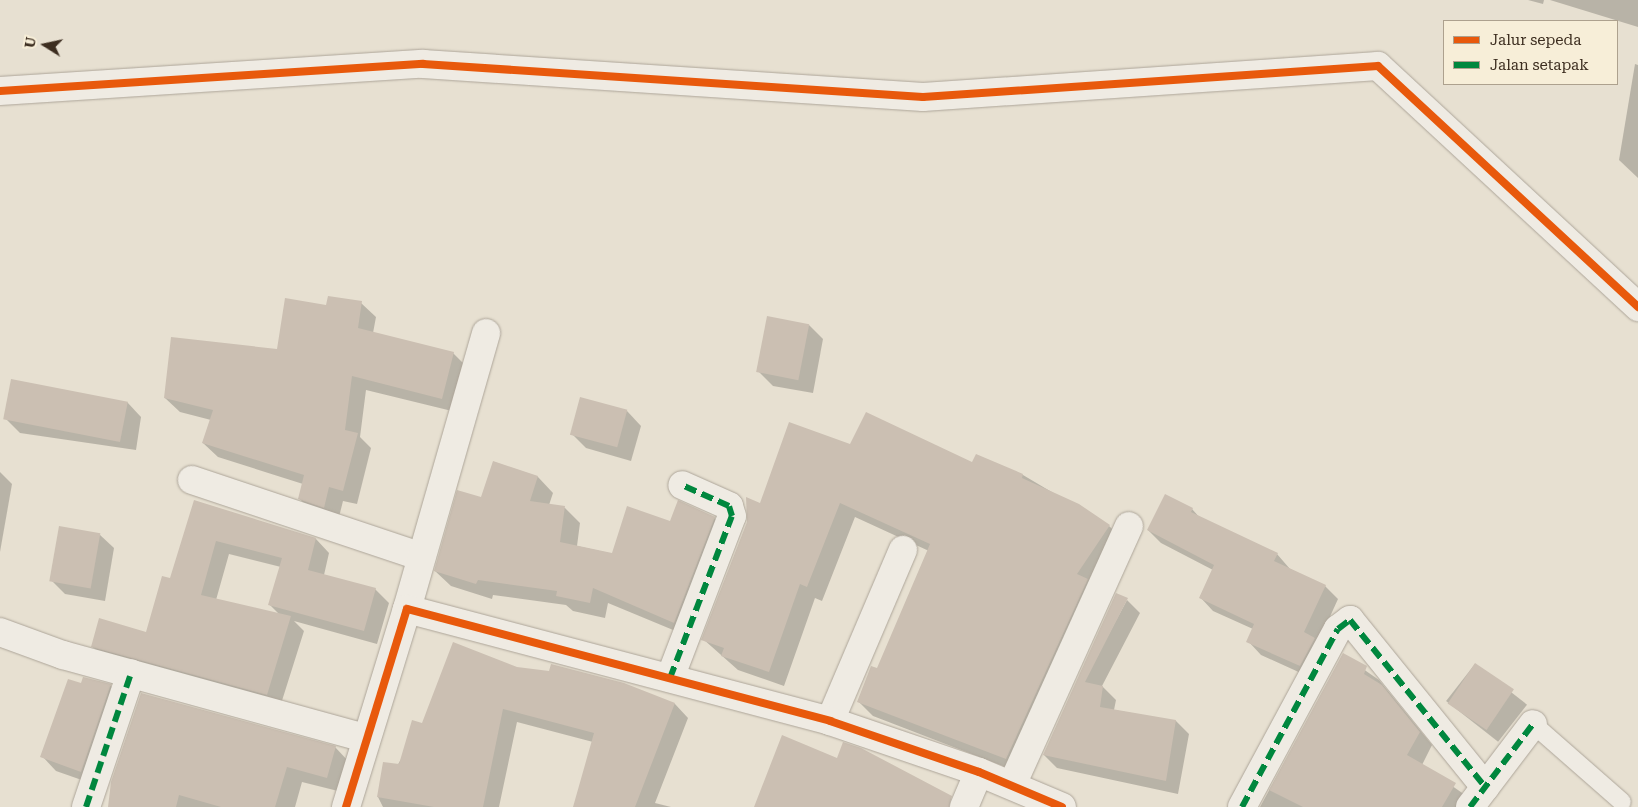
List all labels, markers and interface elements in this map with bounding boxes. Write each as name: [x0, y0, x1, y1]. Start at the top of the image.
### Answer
north arrow: [20, 20, 70, 70]
legend: [1443, 20, 1618, 85]
text: Jalur sepeda: [1490, 31, 1581, 49]
text: U: [21, 36, 39, 49]
text: Jalan setapak: [1490, 56, 1589, 74]

